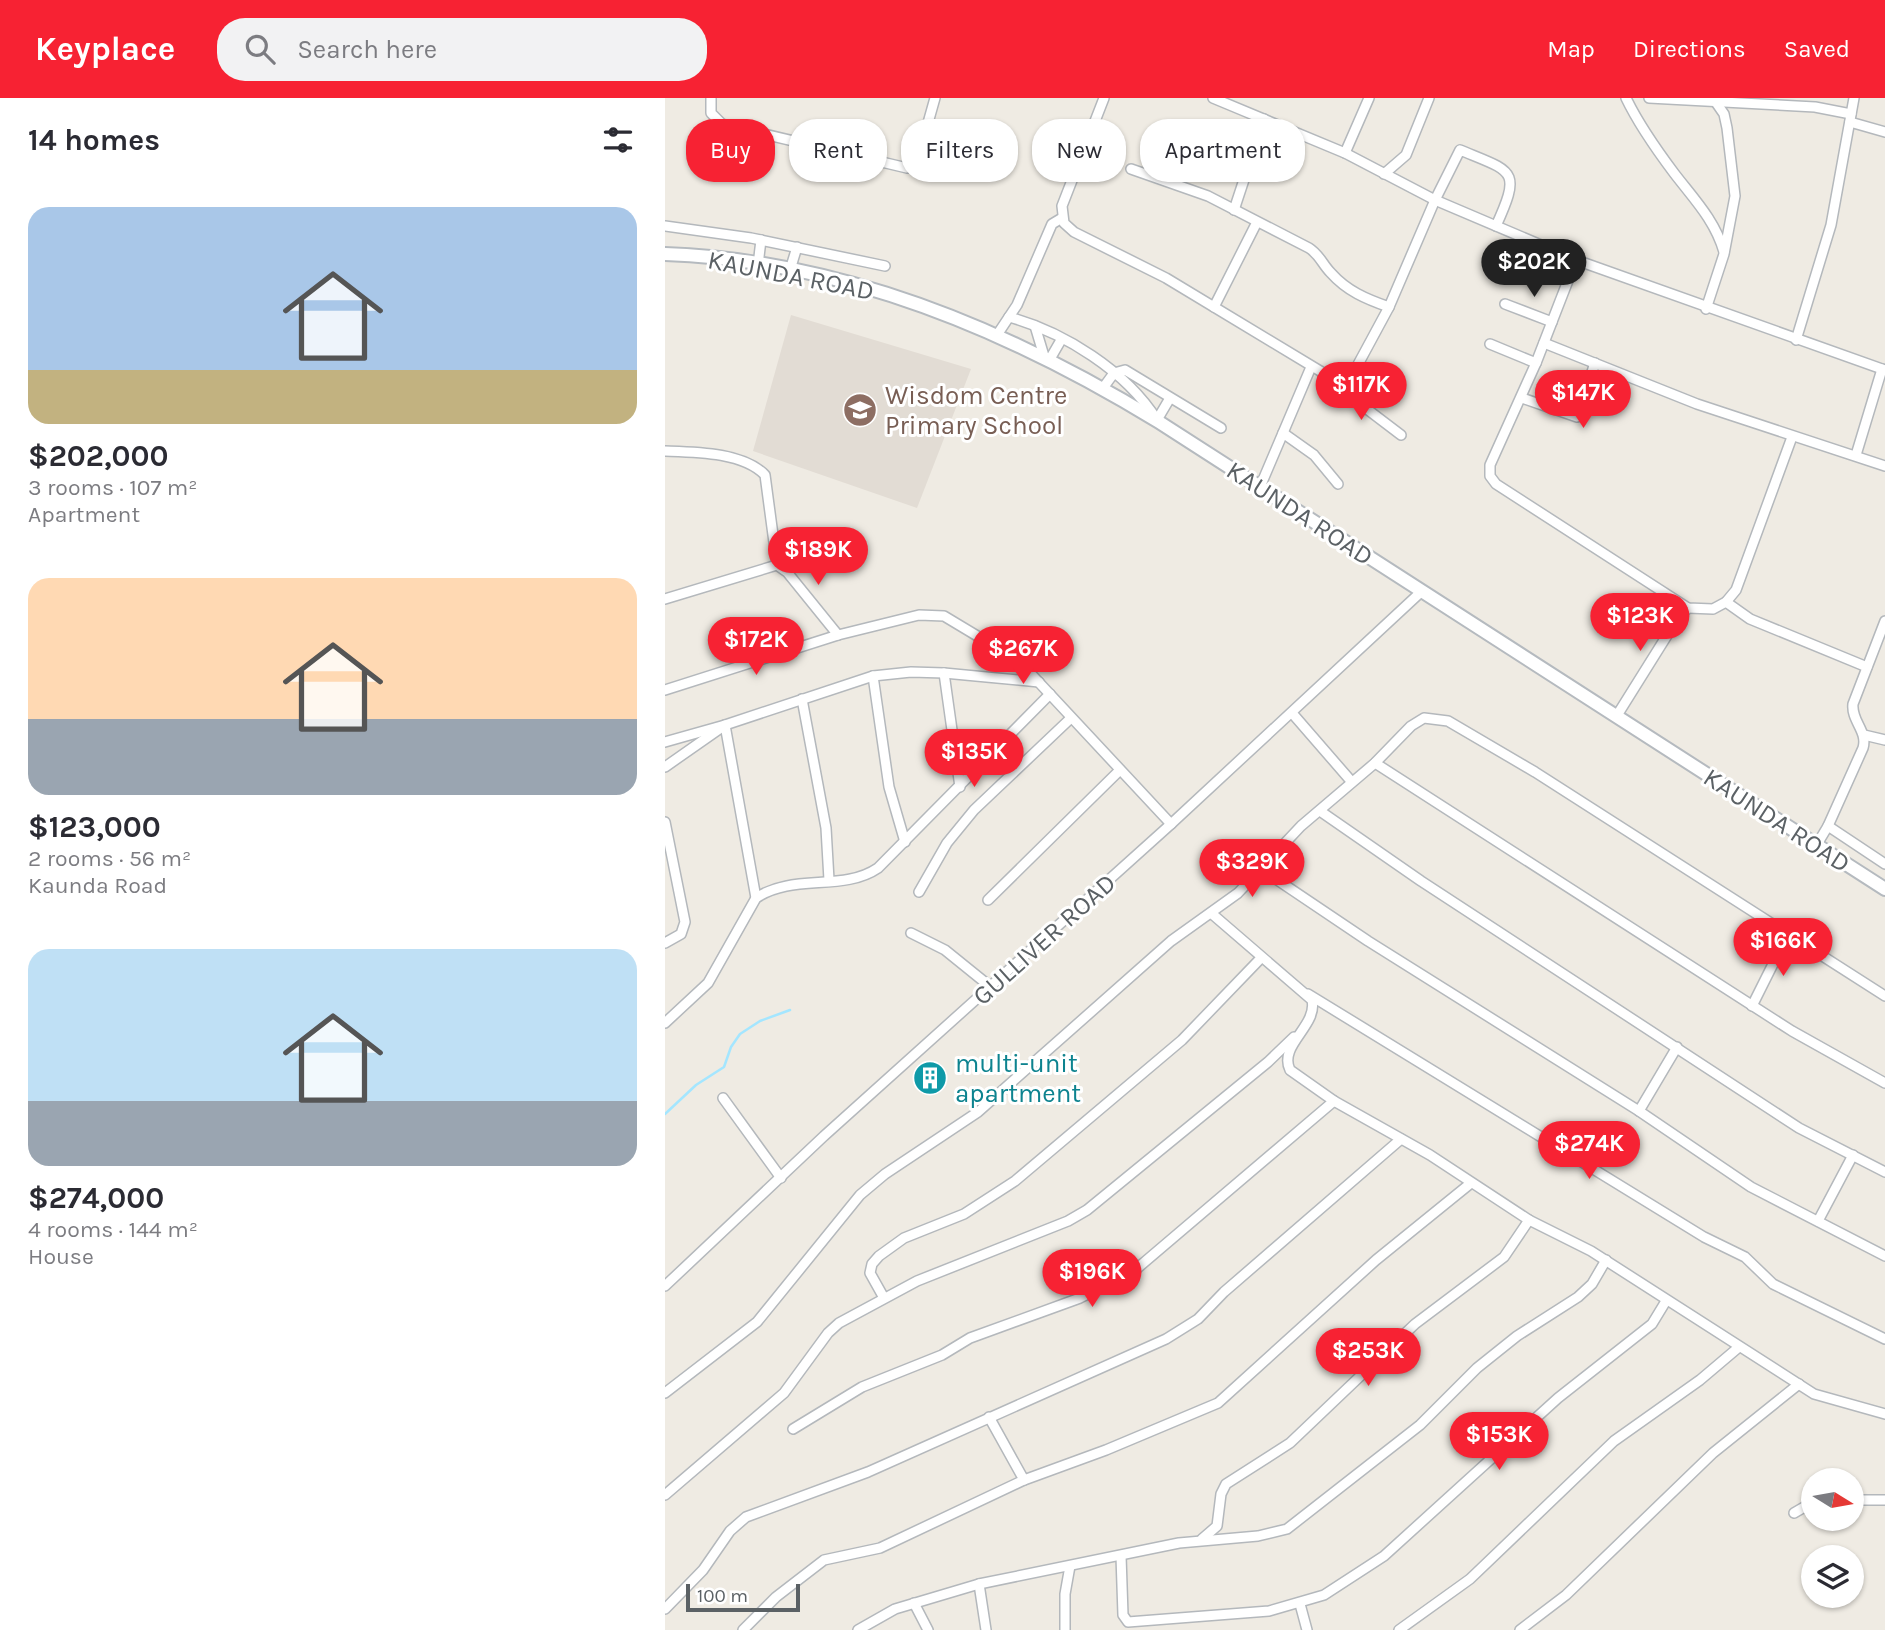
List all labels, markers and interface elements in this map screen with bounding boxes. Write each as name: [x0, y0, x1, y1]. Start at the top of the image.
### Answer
search box: [217, 18, 707, 81]
text: Keyplace: [35, 30, 175, 68]
icon: search: [241, 30, 279, 68]
text: Search here: [297, 34, 437, 65]
text: Map: [1547, 35, 1595, 63]
text: Directions: [1633, 35, 1746, 63]
text: Saved: [1784, 35, 1850, 63]
chip: Buy: [686, 119, 775, 182]
chip: Rent: [789, 119, 887, 182]
chip: Filters: [901, 119, 1018, 182]
chip: New: [1032, 119, 1126, 182]
chip: Apartment: [1140, 119, 1305, 182]
icon: filters: [599, 121, 637, 159]
text: 14 homes: [28, 122, 160, 158]
pin: $202K: [1485, 240, 1583, 299]
street label: KAUNDA ROAD: [705, 244, 877, 307]
text: $202K: [1497, 248, 1571, 275]
icon: home: [270, 253, 396, 379]
pin: $117K: [1312, 362, 1410, 422]
pin: $147K: [1534, 370, 1632, 430]
text: $117K: [1332, 371, 1390, 398]
text: $147K: [1551, 379, 1615, 406]
place label: Wisdom Centre Primary School: [885, 380, 1067, 441]
school or university icon: Wisdom Centre Primary School: [841, 391, 879, 429]
text: $202,000: [28, 438, 168, 474]
street label: KAUNDA ROAD: [1221, 455, 1379, 572]
text: 3 rooms · 107 m²: [28, 474, 197, 501]
text: Apartment: [28, 501, 140, 528]
pin: $189K: [769, 528, 867, 587]
text: $189K: [784, 536, 852, 563]
pin: $123K: [1591, 594, 1689, 653]
text: $123K: [1606, 602, 1674, 629]
pin: $172K: [707, 618, 805, 677]
icon: home: [270, 624, 396, 750]
text: $172K: [724, 626, 788, 653]
pin: $267K: [974, 626, 1072, 686]
text: $267K: [988, 635, 1058, 662]
pin: $135K: [925, 730, 1023, 789]
text: $135K: [941, 738, 1007, 765]
street label: KAUNDA ROAD: [1698, 762, 1856, 879]
text: $123,000: [28, 809, 161, 845]
pin: $329K: [1203, 840, 1301, 899]
text: 2 rooms · 56 m²: [28, 845, 191, 872]
text: $329K: [1215, 848, 1289, 875]
street label: GULLIVER ROAD: [967, 867, 1122, 1012]
text: Kaunda Road: [28, 872, 167, 899]
pin: $166K: [1734, 918, 1832, 978]
text: $166K: [1749, 927, 1817, 954]
icon: home: [270, 995, 396, 1121]
place label: multi-unit apartment: [955, 1048, 1081, 1109]
building icon: multi-unit apartment: [911, 1059, 949, 1097]
pin: $274K: [1540, 1122, 1638, 1181]
text: $274K: [1554, 1130, 1624, 1157]
text: $274,000: [28, 1180, 164, 1216]
text: 4 rooms · 144 m²: [28, 1216, 198, 1243]
text: House: [28, 1243, 94, 1270]
pin: $196K: [1043, 1250, 1141, 1309]
text: $196K: [1058, 1258, 1126, 1285]
pin: $253K: [1319, 1328, 1417, 1388]
text: $253K: [1332, 1337, 1404, 1364]
pin: $153K: [1450, 1412, 1548, 1472]
text: $153K: [1466, 1421, 1532, 1448]
north arrow: [1801, 1468, 1864, 1531]
map controls: [1801, 1468, 1864, 1608]
button: layers: [1801, 1545, 1864, 1608]
scale bar: [686, 1581, 800, 1613]
text: 100 m: [697, 1585, 748, 1607]

